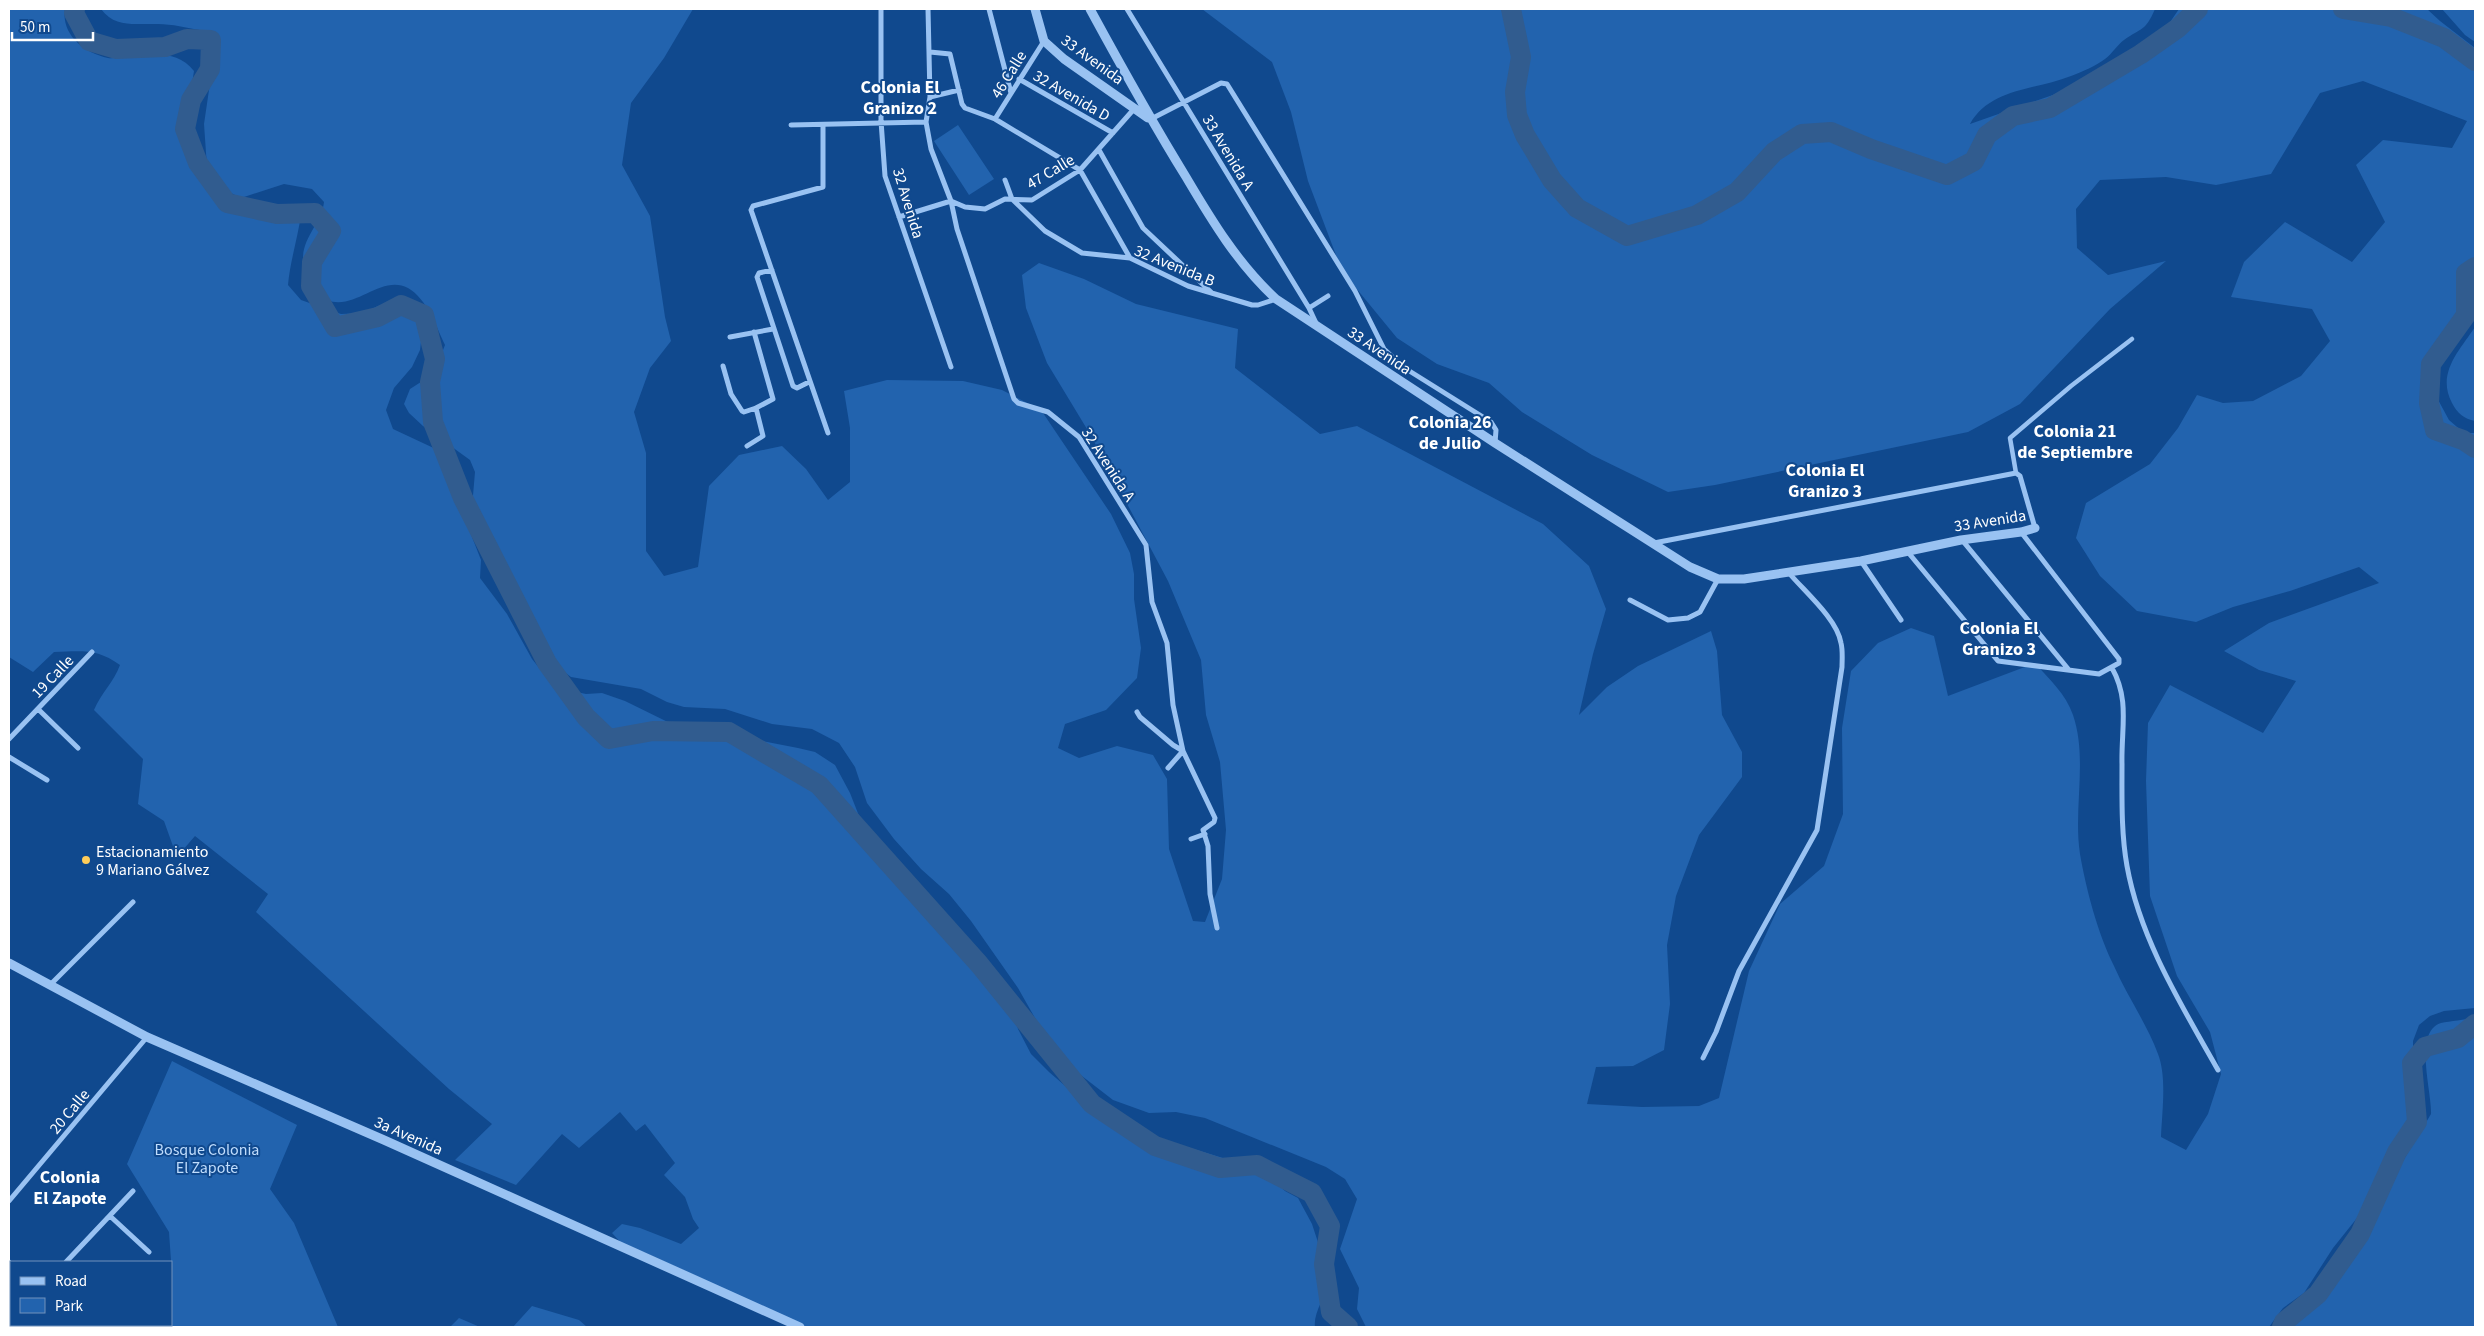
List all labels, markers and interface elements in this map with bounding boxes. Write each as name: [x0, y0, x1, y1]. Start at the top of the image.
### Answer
scale bar: [12, 10, 94, 42]
text: 50 m: [20, 17, 50, 38]
street label: 33 Avenida: [1057, 30, 1128, 90]
street label: 46 Calle: [986, 46, 1032, 103]
street label: 32 Avenida D: [1029, 65, 1114, 127]
district label: Colonia El Granizo 2: [861, 75, 939, 121]
street label: 33 Avenida A: [1197, 111, 1260, 195]
street label: 47 Calle: [1022, 149, 1079, 195]
street label: 32 Avenida: [887, 165, 929, 241]
street label: 32 Avenida B: [1131, 240, 1218, 292]
street label: 33 Avenida: [1343, 321, 1416, 380]
district label: Colonia 26 de Julio: [1409, 410, 1491, 456]
district label: Colonia 21 de Septiembre: [2017, 419, 2133, 465]
street label: 32 Avenida A: [1076, 423, 1141, 506]
district label: Colonia El Granizo 3: [1786, 458, 1864, 504]
street label: 33 Avenida: [1953, 504, 2028, 538]
district label: Colonia El Granizo 3: [1960, 616, 2038, 662]
street label: 19 Calle: [27, 650, 79, 703]
place label: Estacionamiento 9 Mariano Gálvez: [96, 841, 209, 881]
marker: Estacionamiento 9 Mariano Gálvez: [80, 854, 92, 866]
street label: 20 Calle: [44, 1084, 95, 1139]
street label: 3a Avenida: [371, 1111, 446, 1161]
park label: Bosque Colonia El Zapote: [155, 1139, 259, 1179]
district label: Colonia El Zapote: [33, 1165, 107, 1211]
legend: [10, 1261, 172, 1326]
text: Road: [55, 1271, 87, 1292]
text: Park: [55, 1296, 84, 1317]

